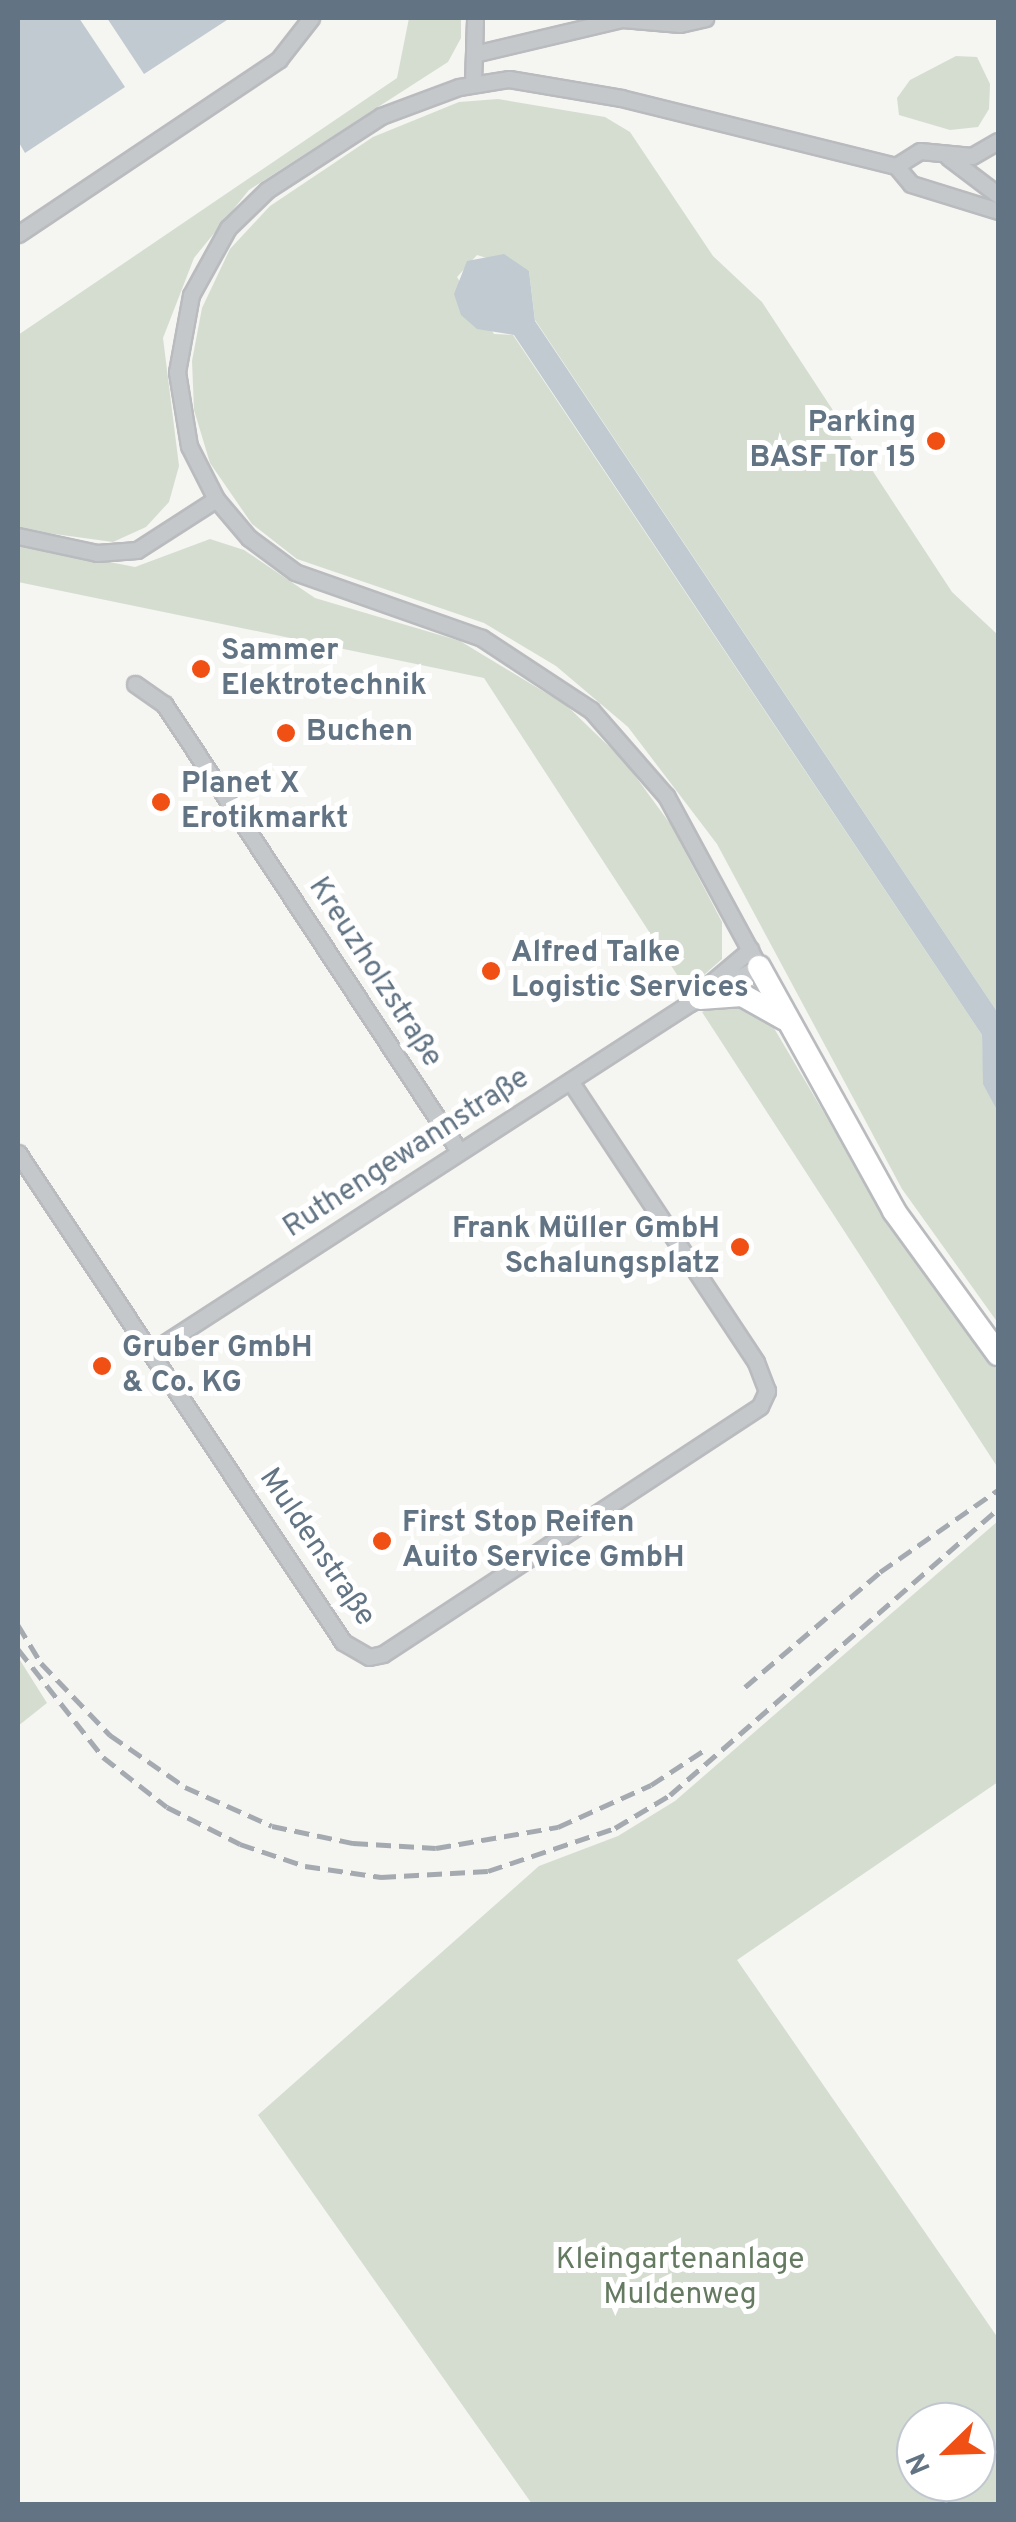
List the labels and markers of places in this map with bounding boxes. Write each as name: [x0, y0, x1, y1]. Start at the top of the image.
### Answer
place label: Parking BASF Tor 15: [750, 406, 916, 476]
marker: Parking BASF Tor 15: [925, 430, 947, 452]
place label: Sammer Elektrotechnik: [221, 634, 427, 704]
marker: Sammer Elektrotechnik: [190, 658, 212, 680]
place label: Buchen: [306, 715, 413, 751]
marker: Buchen: [275, 722, 297, 744]
place label: Planet X Erotikmarkt: [181, 767, 348, 838]
marker: Planet X Erotikmarkt: [150, 791, 172, 813]
place label: Alfred Talke Logistic Services: [511, 936, 749, 1006]
marker: Alfred Talke Logistic Services: [480, 960, 502, 982]
place label: Frank Müller GmbH Schalungsplatz: [452, 1212, 720, 1282]
marker: Frank Müller GmbH Schalungsplatz: [729, 1236, 751, 1258]
place label: Gruber GmbH & Co. KG: [122, 1331, 313, 1402]
marker: Gruber GmbH & Co. KG: [91, 1355, 113, 1377]
place label: First Stop Reifen Auito Service GmbH: [402, 1506, 685, 1576]
marker: First Stop Reifen Auito Service GmbH: [371, 1530, 393, 1552]

